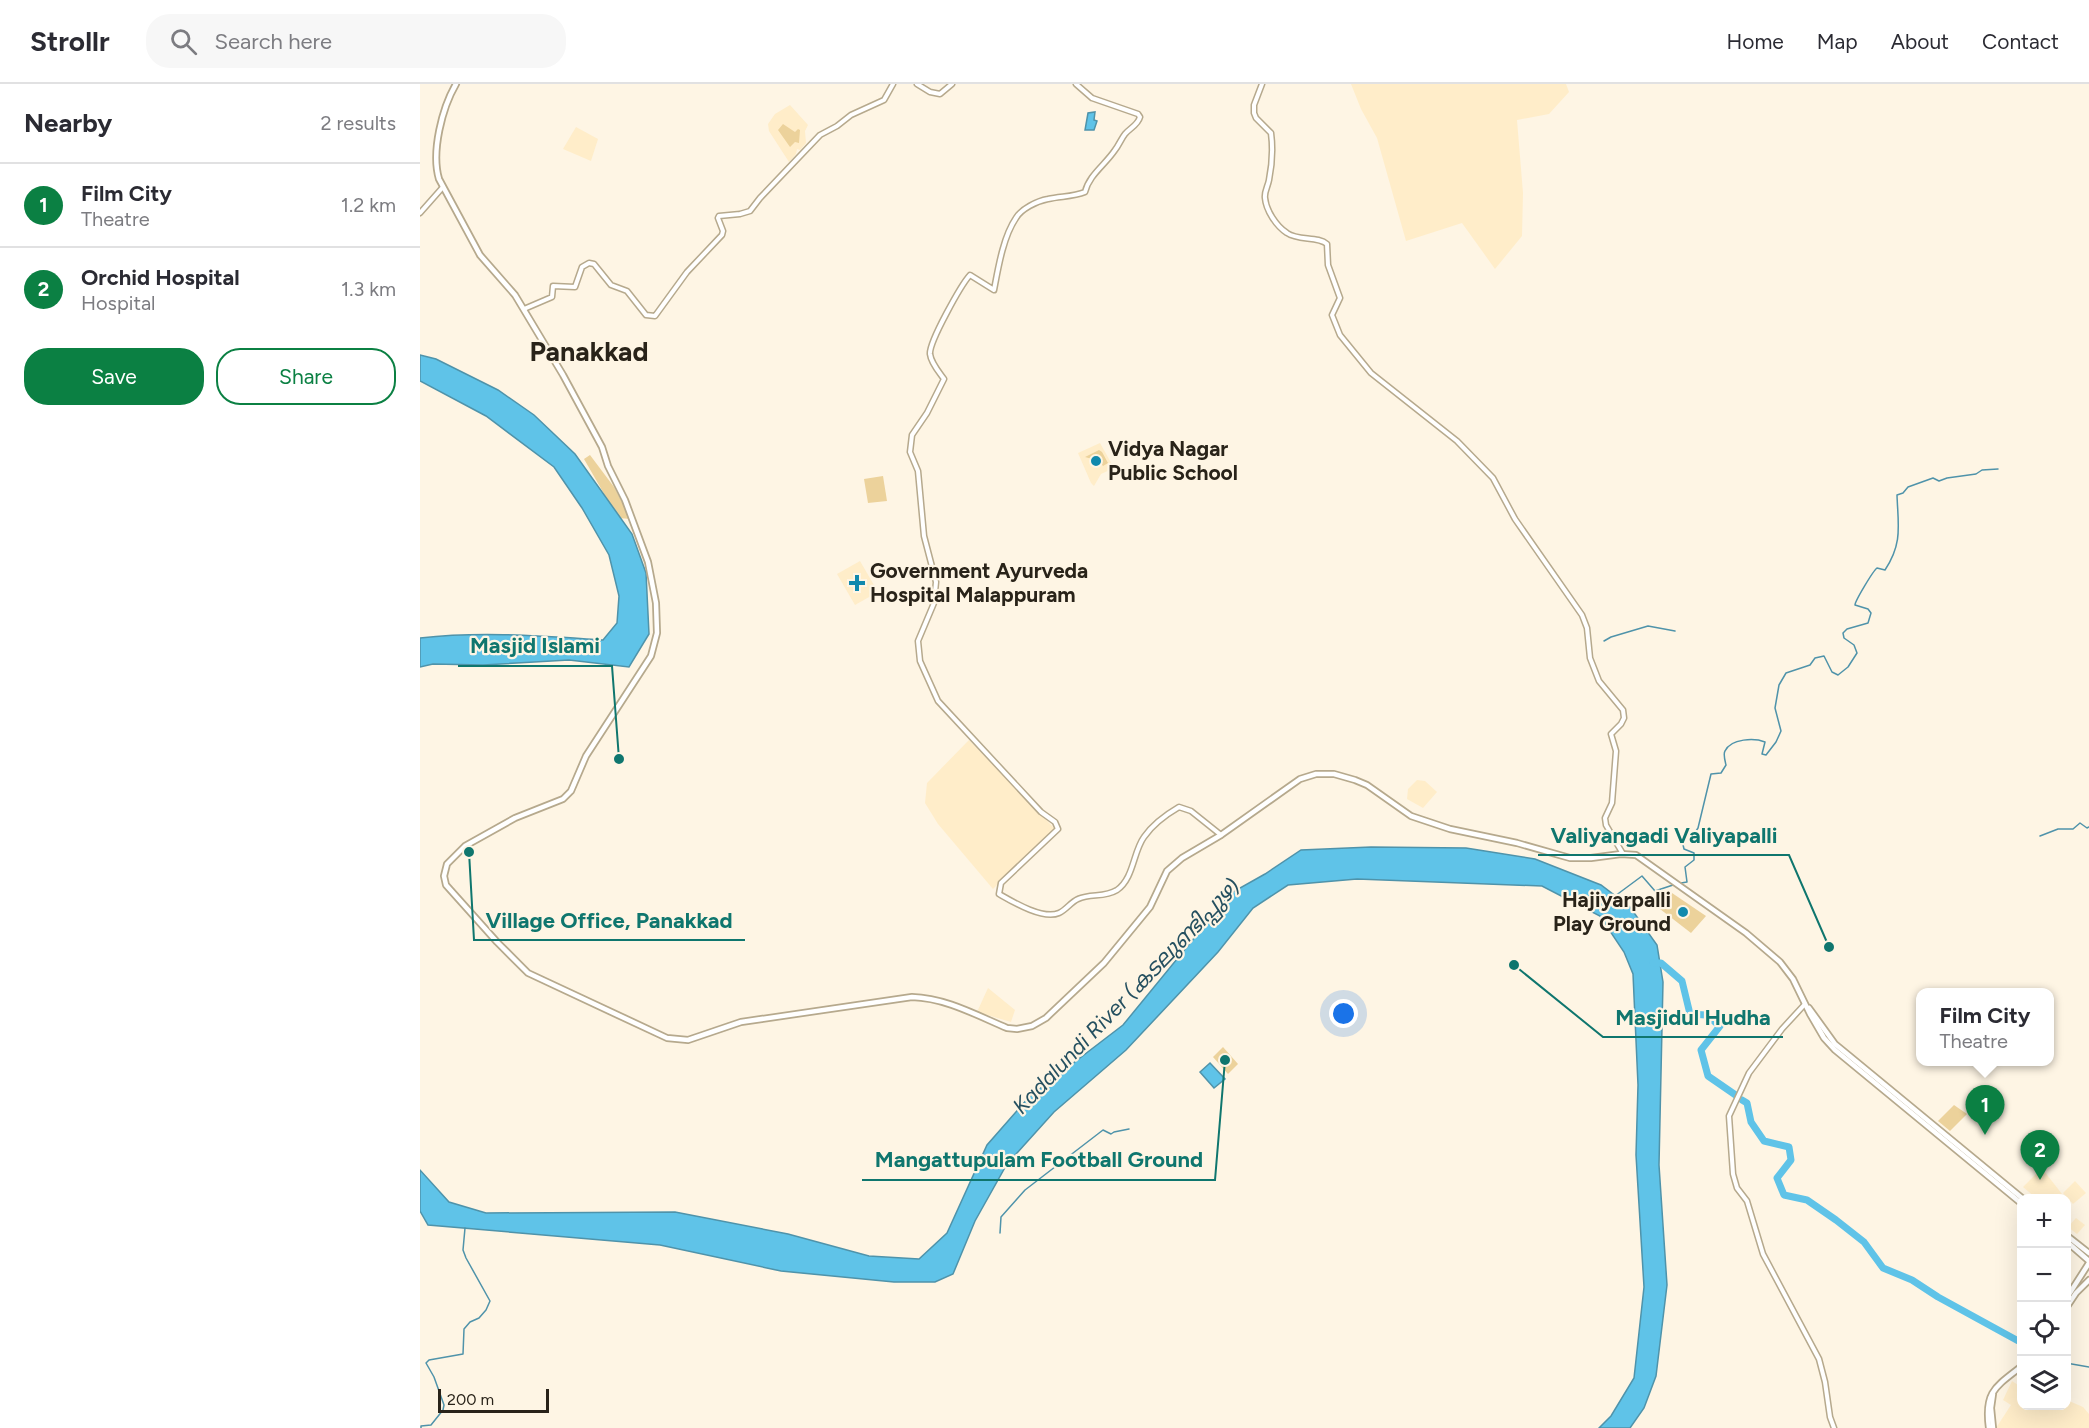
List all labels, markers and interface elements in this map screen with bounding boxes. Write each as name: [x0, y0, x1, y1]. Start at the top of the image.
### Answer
search box: [146, 14, 566, 68]
text: Strollr: [30, 24, 110, 58]
icon: search: [167, 25, 200, 58]
text: Search here: [215, 28, 332, 55]
text: Home: [1727, 29, 1784, 54]
text: Map: [1817, 29, 1858, 54]
text: About: [1891, 29, 1949, 54]
text: Contact: [1982, 29, 2059, 54]
text: Nearby: [24, 107, 112, 139]
text: 2 results: [320, 111, 396, 135]
text: Film City: [81, 180, 172, 207]
text: 1: [39, 193, 48, 217]
text: 1.2 km: [341, 193, 396, 217]
text: Theatre: [81, 207, 150, 231]
text: Orchid Hospital: [81, 264, 240, 291]
text: 2: [38, 277, 49, 301]
text: 1.3 km: [341, 277, 396, 301]
text: Hospital: [81, 291, 156, 315]
district label: Panakkad: [530, 335, 648, 368]
button: Save: [24, 348, 204, 405]
button: Share: [216, 348, 396, 405]
place label: Vidya Nagar Public School: [1108, 436, 1238, 485]
marker: Vidya Nagar Public School: [1089, 454, 1103, 468]
place label: Government Ayurveda Hospital Malappuram: [870, 558, 1088, 607]
marker: Government Ayurveda Hospital Malappuram: [848, 574, 866, 592]
callout: Masjid Islami: [458, 626, 612, 666]
text: Masjid Islami: [470, 632, 600, 659]
callout: Valiyangadi Valiyapalli: [1538, 815, 1789, 855]
text: Valiyangadi Valiyapalli: [1551, 822, 1777, 849]
water label: Kadalundi River (കടലുണ്ടിപ്പുഴ): [1007, 873, 1247, 1121]
place label: Hajiyarpalli Play Ground: [1553, 887, 1671, 936]
callout: Village Office, Panakkad: [474, 900, 745, 940]
marker: Hajiyarpalli Play Ground: [1676, 905, 1690, 919]
text: Village Office, Panakkad: [485, 907, 733, 934]
popup: [1916, 988, 2054, 1066]
callout: Masjidul Hudha: [1603, 997, 1783, 1037]
your location: [1329, 999, 1358, 1028]
text: Film City: [1939, 1002, 2031, 1029]
text: Masjidul Hudha: [1615, 1004, 1771, 1031]
text: Theatre: [1939, 1029, 2008, 1053]
pin: 1: [1966, 1086, 2004, 1135]
pin: 2: [2020, 1130, 2060, 1180]
callout: Mangattupulam Football Ground: [862, 1140, 1215, 1180]
text: Mangattupulam Football Ground: [875, 1146, 1203, 1173]
map controls: [2017, 1194, 2071, 1410]
button: +: [2017, 1194, 2071, 1248]
button: −: [2017, 1248, 2071, 1302]
button: locate: [2017, 1302, 2071, 1356]
button: layers: [2017, 1356, 2071, 1410]
scale bar: [438, 1386, 549, 1414]
text: 200 m: [447, 1390, 494, 1409]

